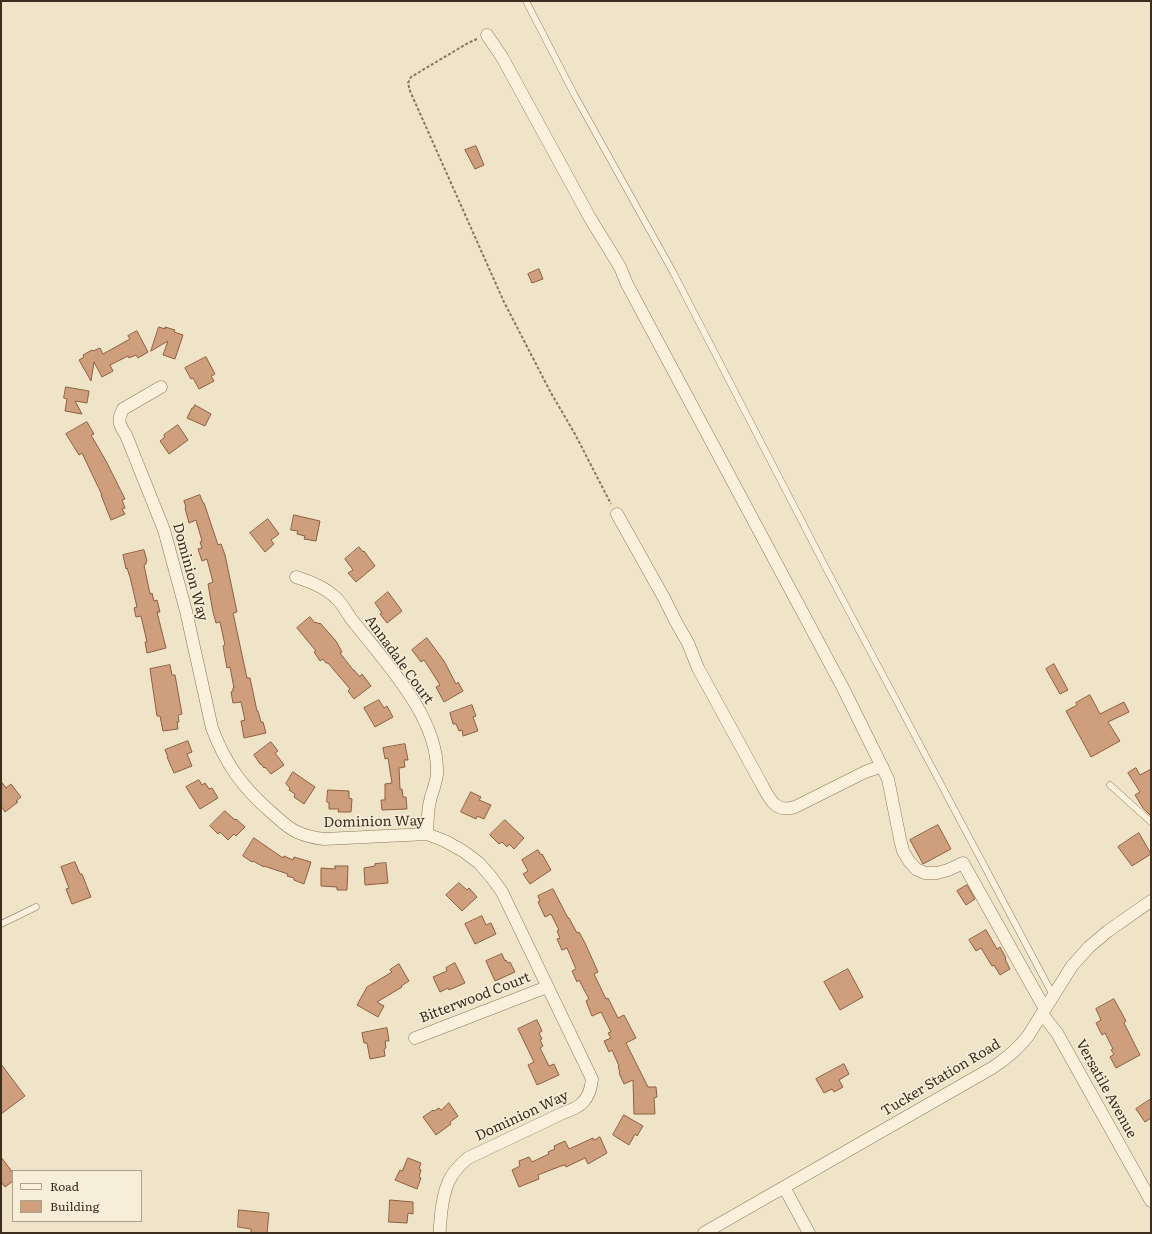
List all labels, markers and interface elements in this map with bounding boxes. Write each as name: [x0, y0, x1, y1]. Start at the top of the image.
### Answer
street label: Dominion Way: [169, 521, 211, 623]
street label: Annadale Court: [361, 612, 437, 708]
street label: Dominion Way: [323, 813, 425, 831]
street label: Bitterwood Court: [417, 969, 533, 1027]
street label: Tucker Station Road: [878, 1036, 1004, 1120]
street label: Versatile Avenue: [1072, 1037, 1140, 1141]
street label: Dominion Way: [473, 1087, 571, 1145]
legend: [12, 1170, 142, 1222]
text: Road: [50, 1177, 79, 1195]
text: Building: [50, 1197, 99, 1215]

